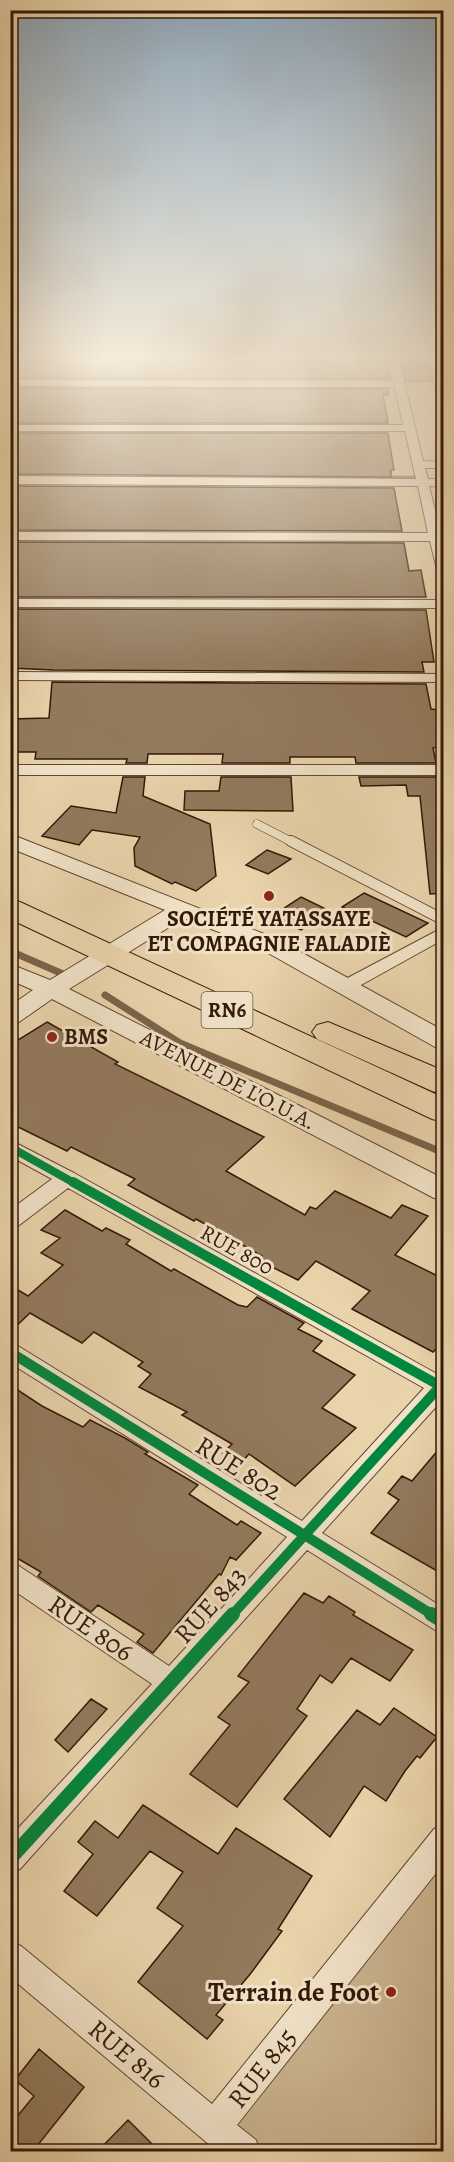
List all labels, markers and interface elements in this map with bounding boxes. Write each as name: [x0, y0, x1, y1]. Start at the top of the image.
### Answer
marker: SOCIÉTÉ YATASSAYE ET COMPAGNIE FALADIÈ: [262, 889, 276, 903]
place label: SOCIÉTÉ YATASSAYE ET COMPAGNIE FALADIÈ: [147, 904, 391, 959]
road number: RN6: [202, 992, 252, 1028]
place label: BMS: [64, 1022, 108, 1052]
street label: AVENUE DE L'O.U.A.: [134, 1022, 321, 1137]
marker: BMS: [45, 1030, 59, 1044]
street label: RUE 800: [195, 1218, 279, 1282]
street label: RUE 802: [189, 1427, 289, 1509]
street label: RUE 843: [166, 1559, 254, 1651]
street label: RUE 806: [41, 1586, 141, 1670]
place label: Terrain de Foot: [208, 1974, 379, 2010]
marker: Terrain de Foot: [384, 1985, 398, 1999]
street label: RUE 816: [81, 2011, 173, 2097]
street label: RUE 845: [219, 2020, 305, 2116]

